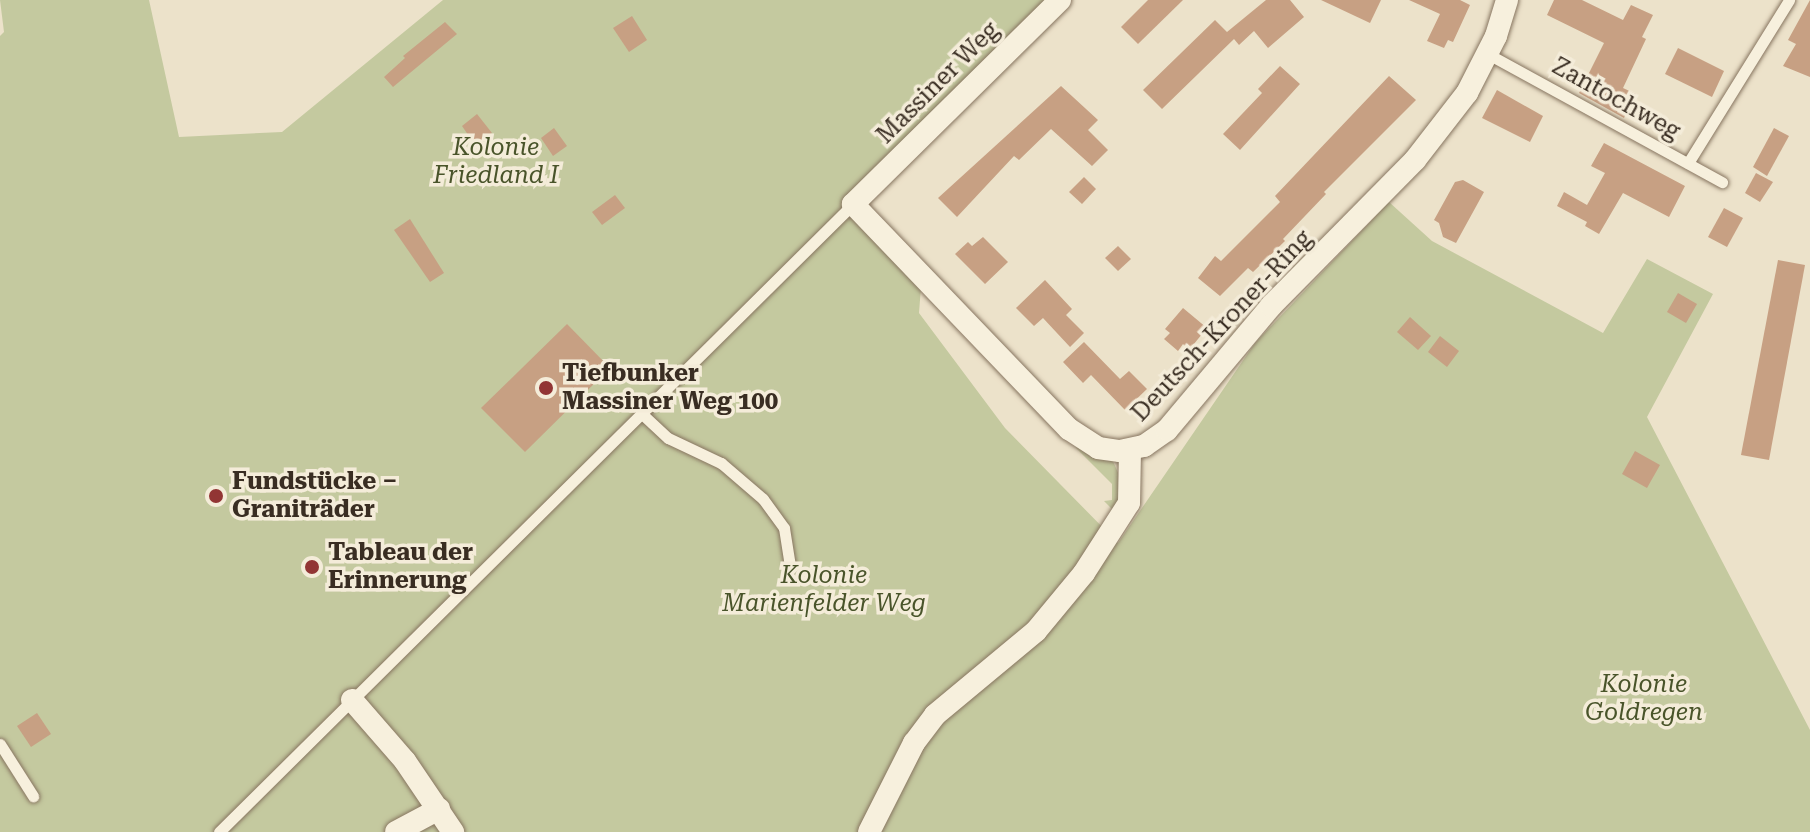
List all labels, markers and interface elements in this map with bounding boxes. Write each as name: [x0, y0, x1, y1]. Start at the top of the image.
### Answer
street label: Massiner Weg: [871, 16, 1005, 150]
street label: Zantochweg: [1547, 52, 1685, 146]
park label: Kolonie Friedland I: [433, 134, 559, 190]
street label: Deutsch-Kroner-Ring: [1126, 224, 1318, 428]
place label: Tiefbunker Massiner Weg 100: [562, 360, 778, 416]
marker: Tiefbunker Massiner Weg 100: [537, 379, 555, 397]
place label: Fundstücke – Graniträder: [232, 468, 397, 524]
marker: Fundstücke – Graniträder: [207, 487, 225, 505]
place label: Tableau der Erinnerung: [328, 539, 473, 595]
marker: Tableau der Erinnerung: [303, 558, 321, 576]
park label: Kolonie Marienfelder Weg: [722, 562, 926, 618]
park label: Kolonie Goldregen: [1585, 671, 1703, 727]

